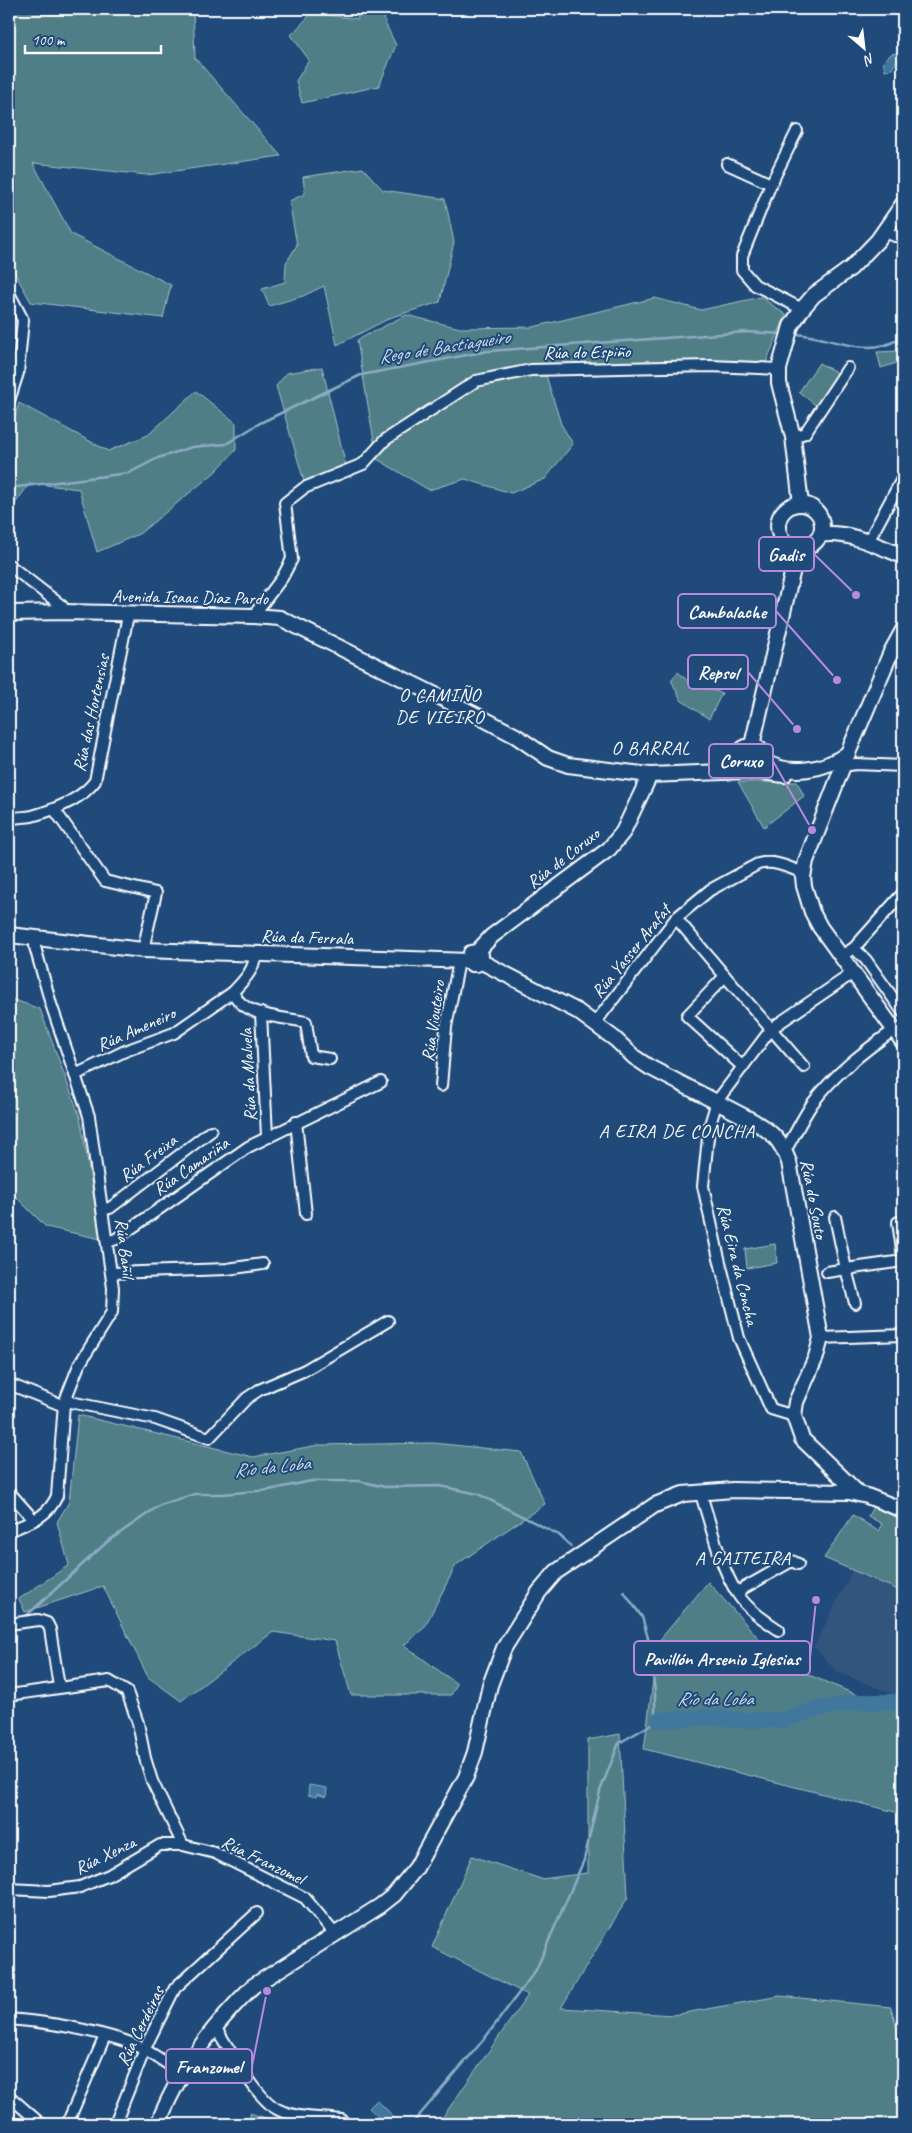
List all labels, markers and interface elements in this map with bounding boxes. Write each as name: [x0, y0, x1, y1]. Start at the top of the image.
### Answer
scale bar: [25, 22, 161, 54]
north arrow: [840, 22, 890, 72]
text: 100 m: [32, 31, 66, 50]
text: N: [860, 49, 878, 70]
water label: Rego de Bastiagueiro: [377, 324, 513, 369]
street label: Rúa do Espiño: [544, 340, 632, 364]
callout: Gadis: [759, 537, 814, 571]
text: Gadis: [768, 543, 806, 567]
street label: Avenida Isaac Díaz Pardo: [112, 585, 270, 609]
callout: Cambalache: [678, 594, 776, 628]
text: Cambalache: [688, 600, 768, 624]
street label: Rúa das Hortensias: [68, 651, 115, 774]
callout: Repsol: [688, 655, 748, 689]
text: Repsol: [698, 661, 742, 685]
district label: O CAMIÑO DE VIEIRO: [396, 683, 486, 729]
district label: O BARRAL: [612, 736, 690, 760]
callout: Coruxo: [709, 744, 773, 778]
text: Coruxo: [719, 749, 764, 773]
street label: Rúa de Coruxo: [522, 822, 605, 893]
street label: Rúa Yasser Arafat: [587, 897, 677, 1002]
street label: Rúa da Ferrala: [260, 924, 355, 950]
street label: Rúa Viouteiro: [416, 977, 450, 1063]
street label: Rúa Ameneiro: [93, 1001, 180, 1056]
street label: Rúa da Malvela: [234, 1026, 261, 1122]
district label: A EIRA DE CONCHA: [599, 1119, 756, 1143]
street label: Rúa Freixa: [115, 1129, 182, 1187]
street label: Rúa Camariña: [149, 1131, 234, 1200]
street label: Rúa do Souto: [796, 1157, 833, 1242]
street label: Rúa Eira da Concha: [712, 1202, 764, 1329]
street label: Rúa Bañil: [110, 1217, 140, 1282]
water label: Río da Loba: [233, 1451, 313, 1483]
district label: A GAITEIRA: [695, 1546, 792, 1570]
callout: Pavillón Arsenio Iglesias: [634, 1641, 810, 1675]
text: Pavillón Arsenio Iglesias: [644, 1647, 802, 1671]
water label: Río da Loba: [677, 1687, 755, 1711]
street label: Rúa Xenza: [71, 1830, 140, 1879]
street label: Rúa Franzomel: [218, 1831, 311, 1891]
street label: Rúa Cerdeiras: [111, 1981, 169, 2069]
callout: Franzomel: [166, 2049, 252, 2083]
text: Franzomel: [176, 2055, 246, 2079]

